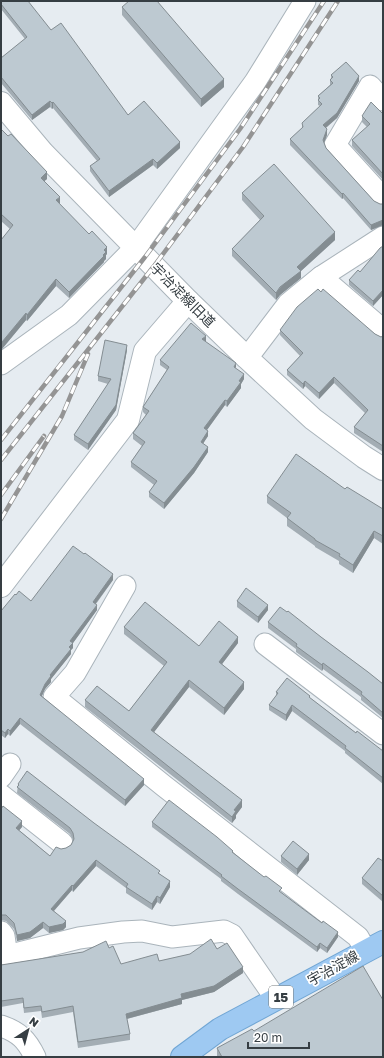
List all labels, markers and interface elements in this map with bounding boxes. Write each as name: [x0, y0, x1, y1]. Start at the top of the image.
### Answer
street label: 宇治淀線旧道: [148, 259, 219, 330]
street label: 宇治淀線: [304, 947, 361, 989]
road number: 15: [269, 986, 293, 1008]
north arrow: [8, 1010, 48, 1050]
text: N: [27, 1014, 41, 1029]
scale bar: [248, 1024, 309, 1050]
text: 20 m: [254, 1030, 282, 1045]

